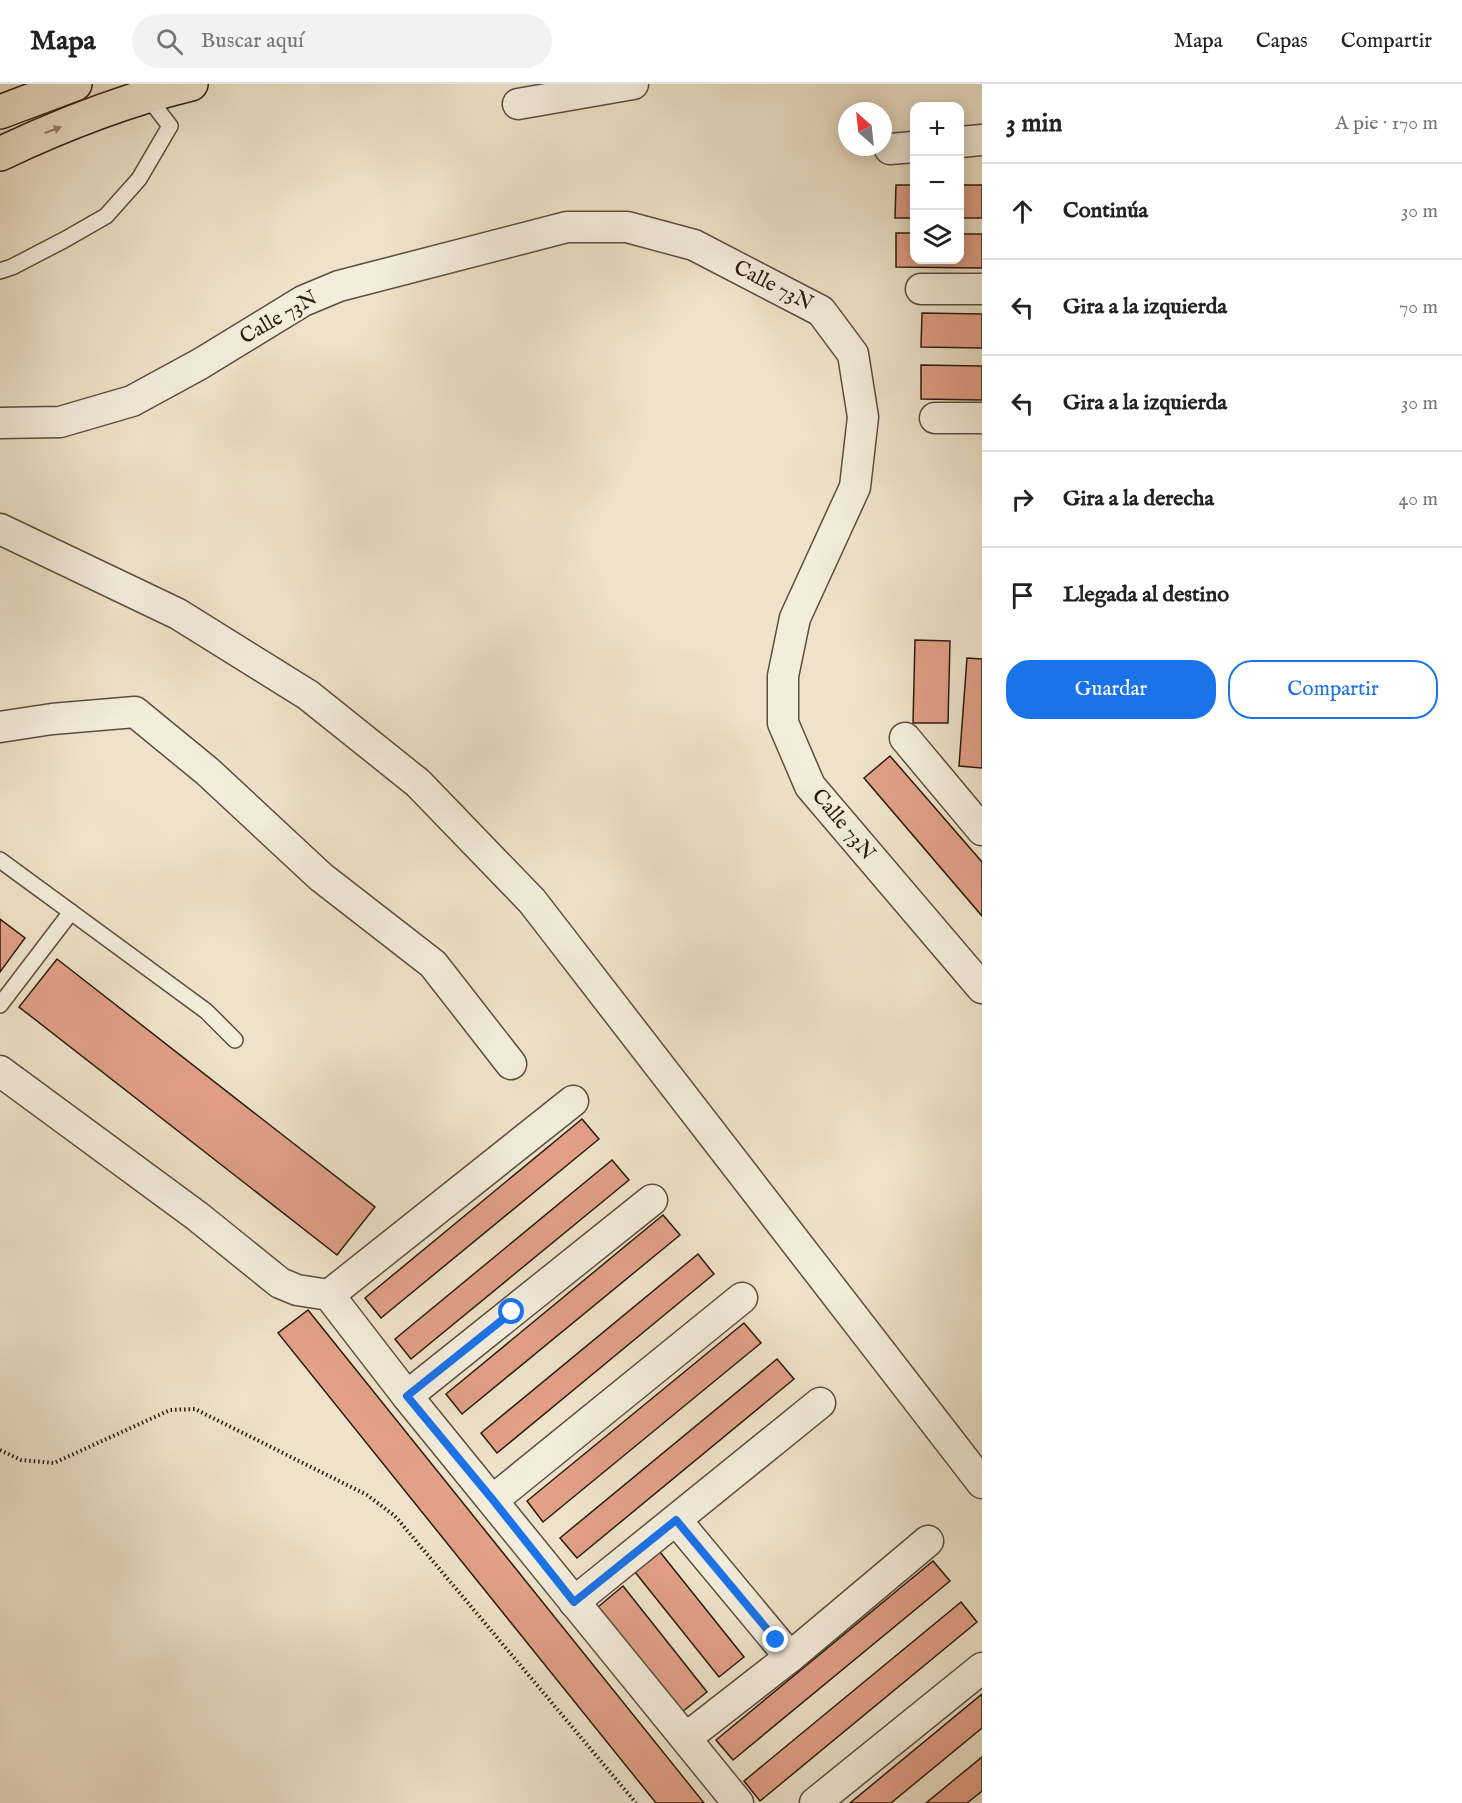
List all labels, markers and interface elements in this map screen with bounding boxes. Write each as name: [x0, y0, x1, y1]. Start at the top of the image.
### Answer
search box: [132, 14, 552, 68]
text: Mapa: [30, 24, 96, 59]
icon: search: [153, 25, 186, 58]
text: Buscar aquí: [201, 27, 304, 55]
text: Mapa: [1174, 28, 1223, 55]
text: Capas: [1256, 28, 1308, 55]
text: Compartir: [1341, 28, 1432, 55]
north arrow: [838, 102, 892, 156]
map controls: [910, 102, 964, 264]
button: +: [910, 102, 964, 156]
text: 3 min: [1006, 107, 1062, 140]
text: A pie · 170 m: [1335, 111, 1438, 136]
one-way arrow: [45, 125, 63, 135]
button: −: [910, 156, 964, 210]
icon: ahead: [1006, 195, 1039, 228]
text: Continúa: [1063, 197, 1148, 225]
text: 30 m: [1401, 199, 1438, 224]
button: layers: [910, 210, 964, 264]
street label: Calle 73N: [729, 255, 817, 317]
street label: Calle 73N: [235, 285, 323, 351]
icon: left: [1006, 291, 1039, 324]
text: Gira a la izquierda: [1063, 293, 1227, 321]
text: 70 m: [1399, 295, 1438, 320]
icon: left: [1006, 387, 1039, 420]
text: Gira a la izquierda: [1063, 389, 1227, 417]
text: 30 m: [1401, 391, 1438, 416]
icon: right: [1006, 483, 1039, 516]
text: Gira a la derecha: [1063, 485, 1214, 513]
text: 40 m: [1399, 487, 1438, 512]
icon: arrive: [1006, 579, 1039, 612]
text: Llegada al destino: [1063, 581, 1229, 609]
button: Guardar: [1006, 660, 1216, 719]
button: Compartir: [1228, 660, 1438, 719]
street label: Calle 73N: [805, 784, 881, 866]
route start: [498, 1298, 524, 1324]
route end: [762, 1626, 788, 1652]

